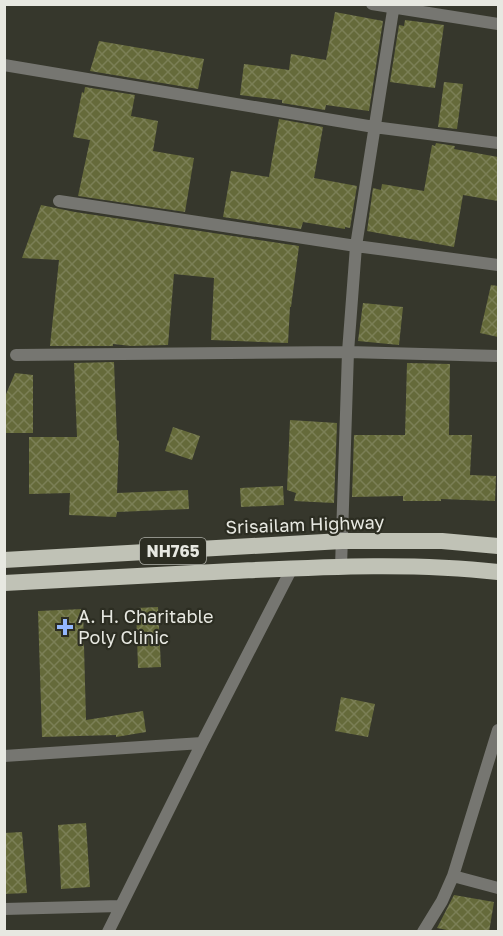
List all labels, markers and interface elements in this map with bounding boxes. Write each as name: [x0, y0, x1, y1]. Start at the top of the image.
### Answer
street label: Srisailam Highway: [225, 510, 385, 538]
road number: NH765: [140, 538, 206, 564]
place label: A. H. Charitable Poly Clinic: [78, 605, 214, 648]
marker: A. H. Charitable Poly Clinic: [56, 618, 74, 636]

